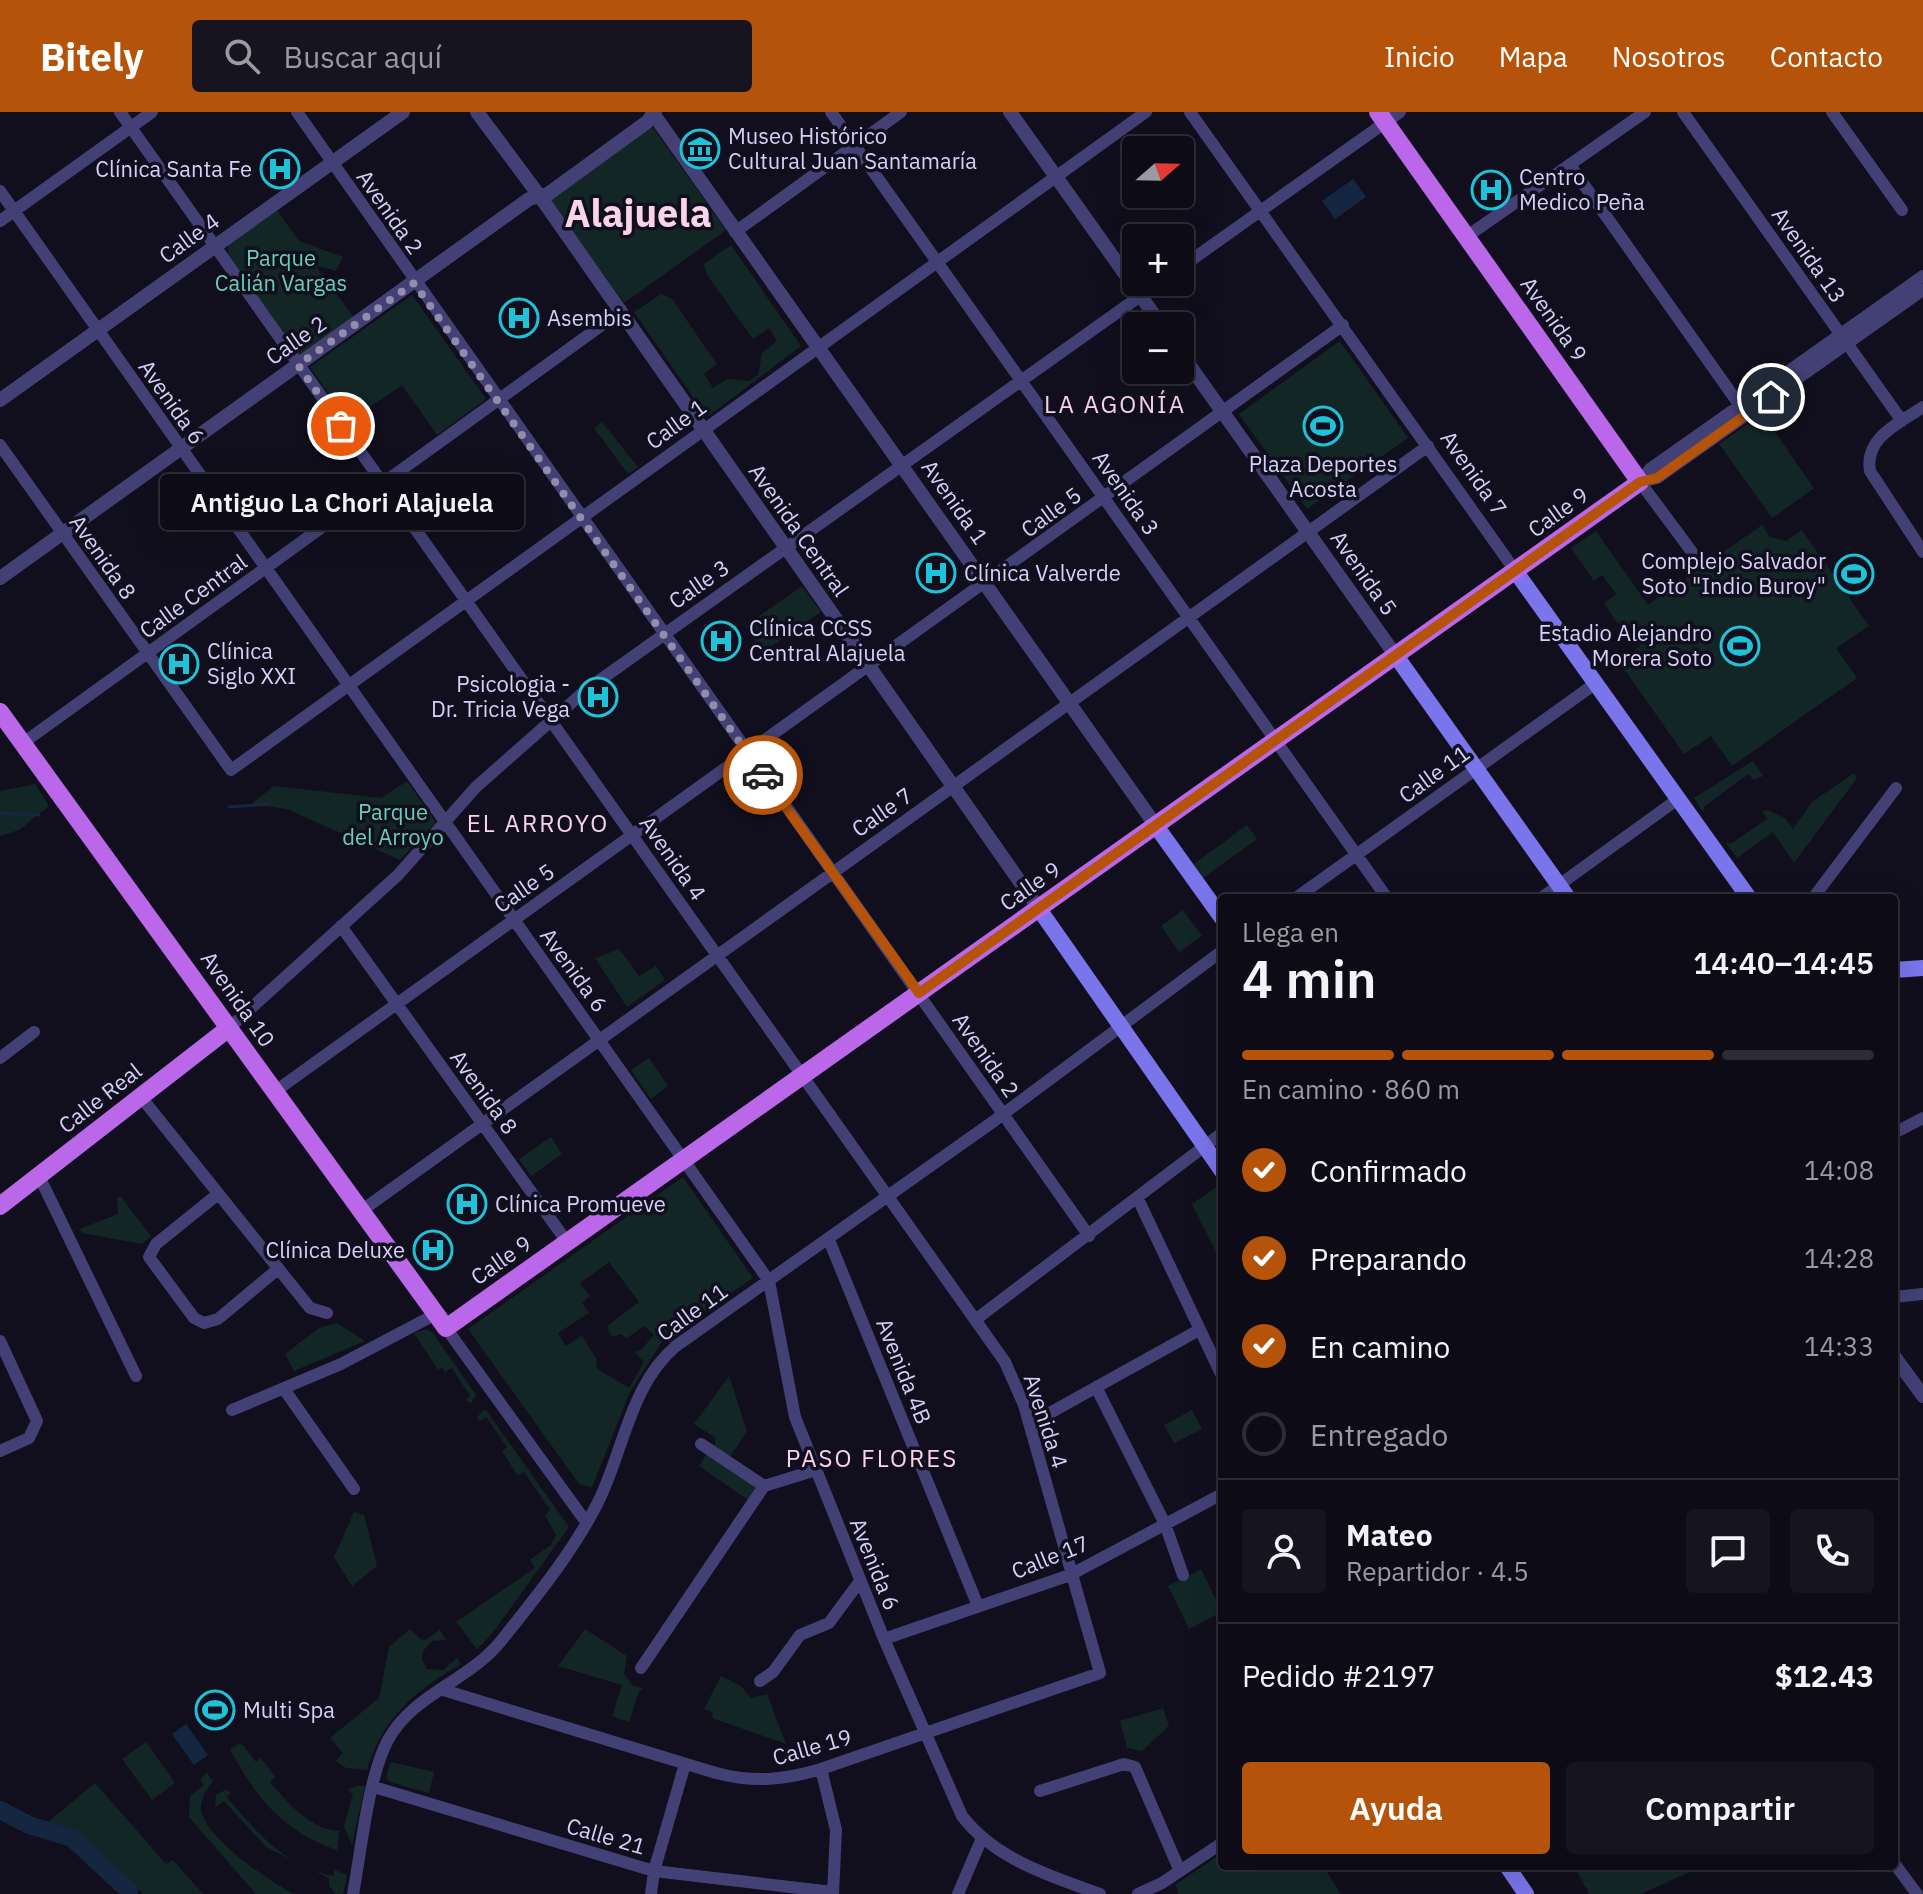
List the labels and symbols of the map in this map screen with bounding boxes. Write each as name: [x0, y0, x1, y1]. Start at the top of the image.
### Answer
place label: Museo Histórico Cultural Juan Santamaría: [728, 121, 977, 175]
museum icon: Museo Histórico Cultural Juan Santamaría: [679, 128, 721, 170]
north arrow: [1122, 136, 1194, 208]
hospital icon: Clínica Santa Fe: [259, 148, 301, 190]
place label: Clínica Santa Fe: [95, 154, 252, 183]
place label: Centro Medico Peña: [1519, 162, 1645, 216]
street label: Avenida 2: [351, 164, 430, 260]
hospital icon: Centro Medico Peña: [1470, 169, 1512, 211]
district label: Alajuela: [564, 188, 712, 237]
street label: Avenida 13: [1766, 201, 1853, 308]
street label: Calle 4: [153, 206, 225, 269]
park label: Parque Calián Vargas: [215, 243, 347, 297]
street label: Avenida 9: [1515, 271, 1594, 367]
hospital icon: Asembis: [498, 297, 540, 339]
place label: Asembis: [547, 303, 632, 332]
street label: Calle 2: [260, 308, 332, 371]
street label: Avenida 6: [133, 354, 212, 450]
pin: [1737, 363, 1805, 431]
district label: LA AGONÍA: [1044, 388, 1186, 420]
pin: [307, 392, 375, 460]
street label: Calle 1: [640, 392, 712, 455]
sports icon: Plaza Deportes Acosta: [1302, 405, 1344, 447]
street label: Avenida 7: [1435, 425, 1514, 521]
street label: Avenida 3: [1087, 445, 1166, 541]
place label: Plaza Deportes Acosta: [1249, 449, 1397, 503]
street label: Avenida 1: [916, 454, 995, 550]
street label: Avenida Central: [743, 458, 856, 602]
callout: Antiguo La Chori Alajuela: [159, 474, 523, 530]
street label: Calle 5: [1015, 480, 1087, 543]
street label: Calle 9: [1522, 480, 1594, 543]
street label: Avenida 8: [64, 509, 143, 605]
street label: Avenida 5: [1325, 525, 1404, 621]
place label: Complejo Salvador Soto "Indio Buroy": [1641, 546, 1826, 600]
street label: Calle Central: [133, 547, 252, 644]
street label: Calle 3: [663, 552, 735, 615]
hospital icon: Clínica Valverde: [915, 552, 957, 594]
sports icon: Complejo Salvador Soto "Indio Buroy": [1833, 553, 1875, 595]
place label: Clínica Valverde: [964, 558, 1121, 587]
place label: Clínica CCSS Central Alajuela: [749, 613, 906, 667]
place label: Estadio Alejandro Morera Soto: [1538, 618, 1712, 672]
hospital icon: Clínica CCSS Central Alajuela: [700, 620, 742, 662]
sports icon: Estadio Alejandro Morera Soto: [1719, 625, 1761, 667]
place label: Clínica Siglo XXI: [207, 636, 296, 690]
hospital icon: Clínica Siglo XXI: [158, 643, 200, 685]
place label: Psicologia - Dr. Tricia Vega: [431, 669, 570, 723]
hospital icon: Psicologia - Dr. Tricia Vega: [577, 676, 619, 718]
courier: [723, 735, 803, 815]
street label: Calle 11: [1392, 738, 1475, 809]
street label: Calle 7: [846, 780, 918, 843]
park label: Parque del Arroyo: [342, 797, 444, 851]
district label: EL ARROYO: [467, 807, 609, 839]
street label: Avenida 4: [634, 810, 713, 906]
street label: Calle 9: [994, 854, 1066, 917]
street label: Calle 5: [488, 856, 560, 919]
street label: Avenida 6: [534, 922, 615, 1018]
street label: Avenida 10: [195, 945, 282, 1052]
street label: Avenida 2: [947, 1007, 1026, 1103]
street label: Avenida 8: [444, 1044, 525, 1140]
street label: Calle Real: [52, 1056, 147, 1139]
hospital icon: Clínica Promueve: [446, 1183, 488, 1225]
place label: Clínica Promueve: [495, 1189, 666, 1218]
street label: Calle 9: [465, 1228, 537, 1291]
hospital icon: Clínica Deluxe: [412, 1229, 454, 1271]
place label: Clínica Deluxe: [266, 1235, 405, 1264]
street label: Calle 11: [650, 1276, 733, 1347]
street label: Avenida 4B: [870, 1314, 939, 1428]
street label: Avenida 4: [1018, 1370, 1075, 1472]
district label: PASO FLORES: [786, 1442, 958, 1474]
street label: Avenida 6: [844, 1513, 907, 1614]
street label: Calle 17: [1007, 1528, 1093, 1585]
sports icon: Multi Spa: [194, 1689, 236, 1731]
place label: Multi Spa: [243, 1695, 335, 1724]
street label: Calle 19: [769, 1721, 855, 1772]
street label: Calle 21: [563, 1810, 649, 1861]

